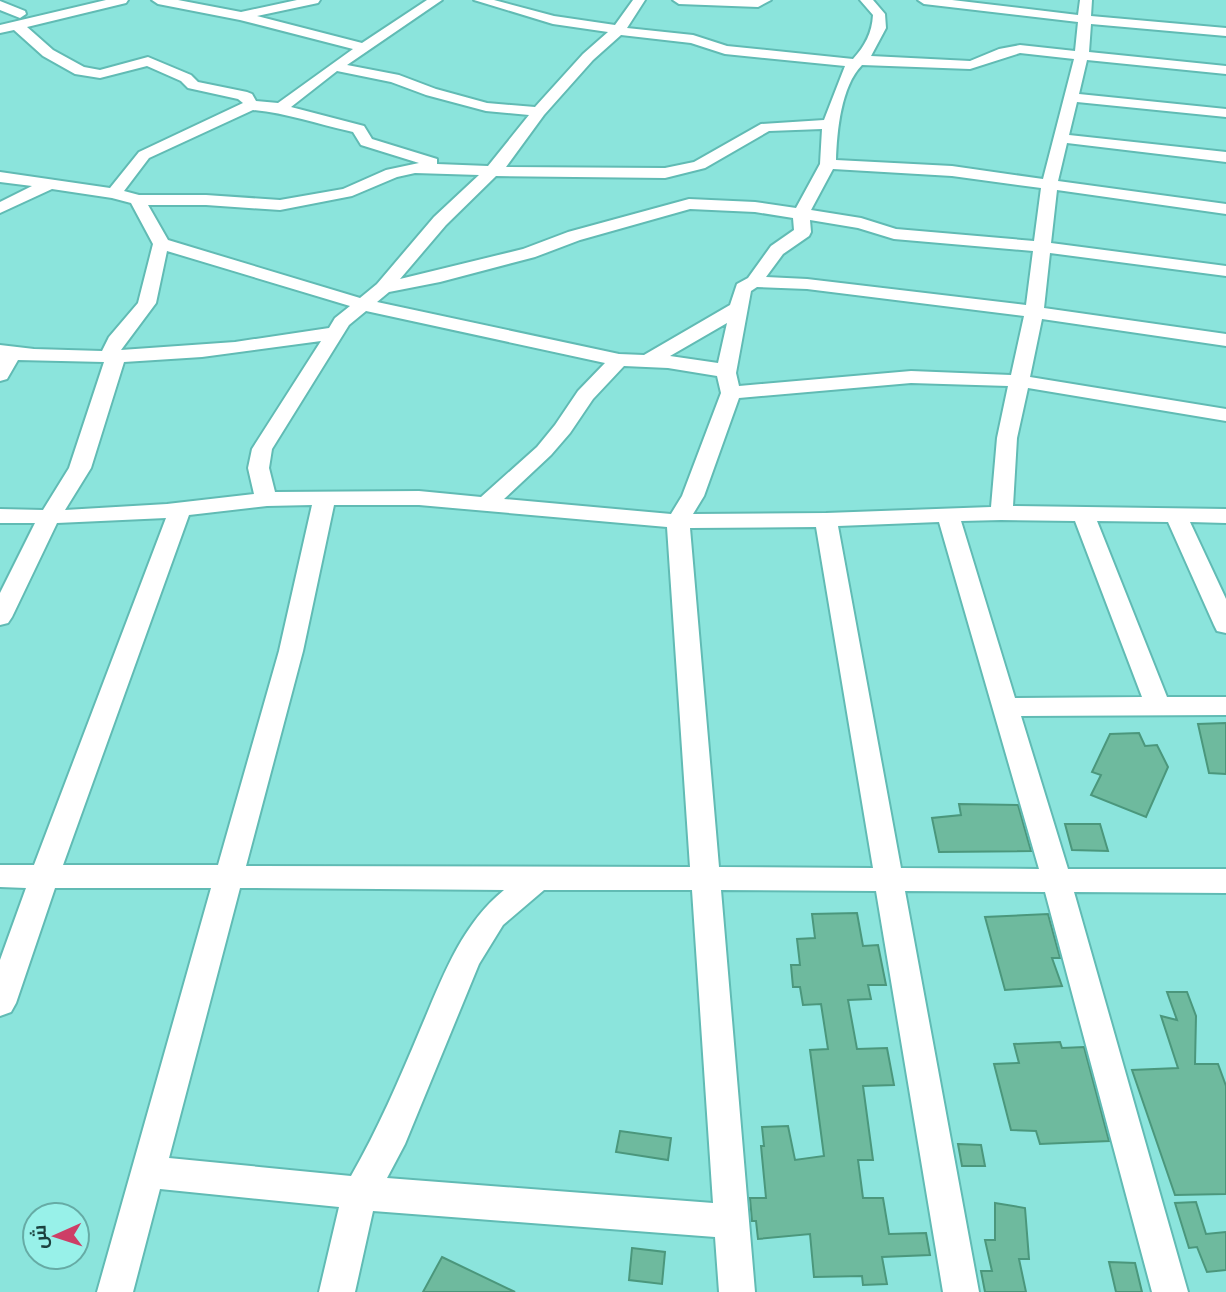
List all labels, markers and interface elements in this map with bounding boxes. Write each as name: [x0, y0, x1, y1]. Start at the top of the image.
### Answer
north arrow: [21, 1201, 91, 1271]
text: ش: [25, 1224, 53, 1250]

